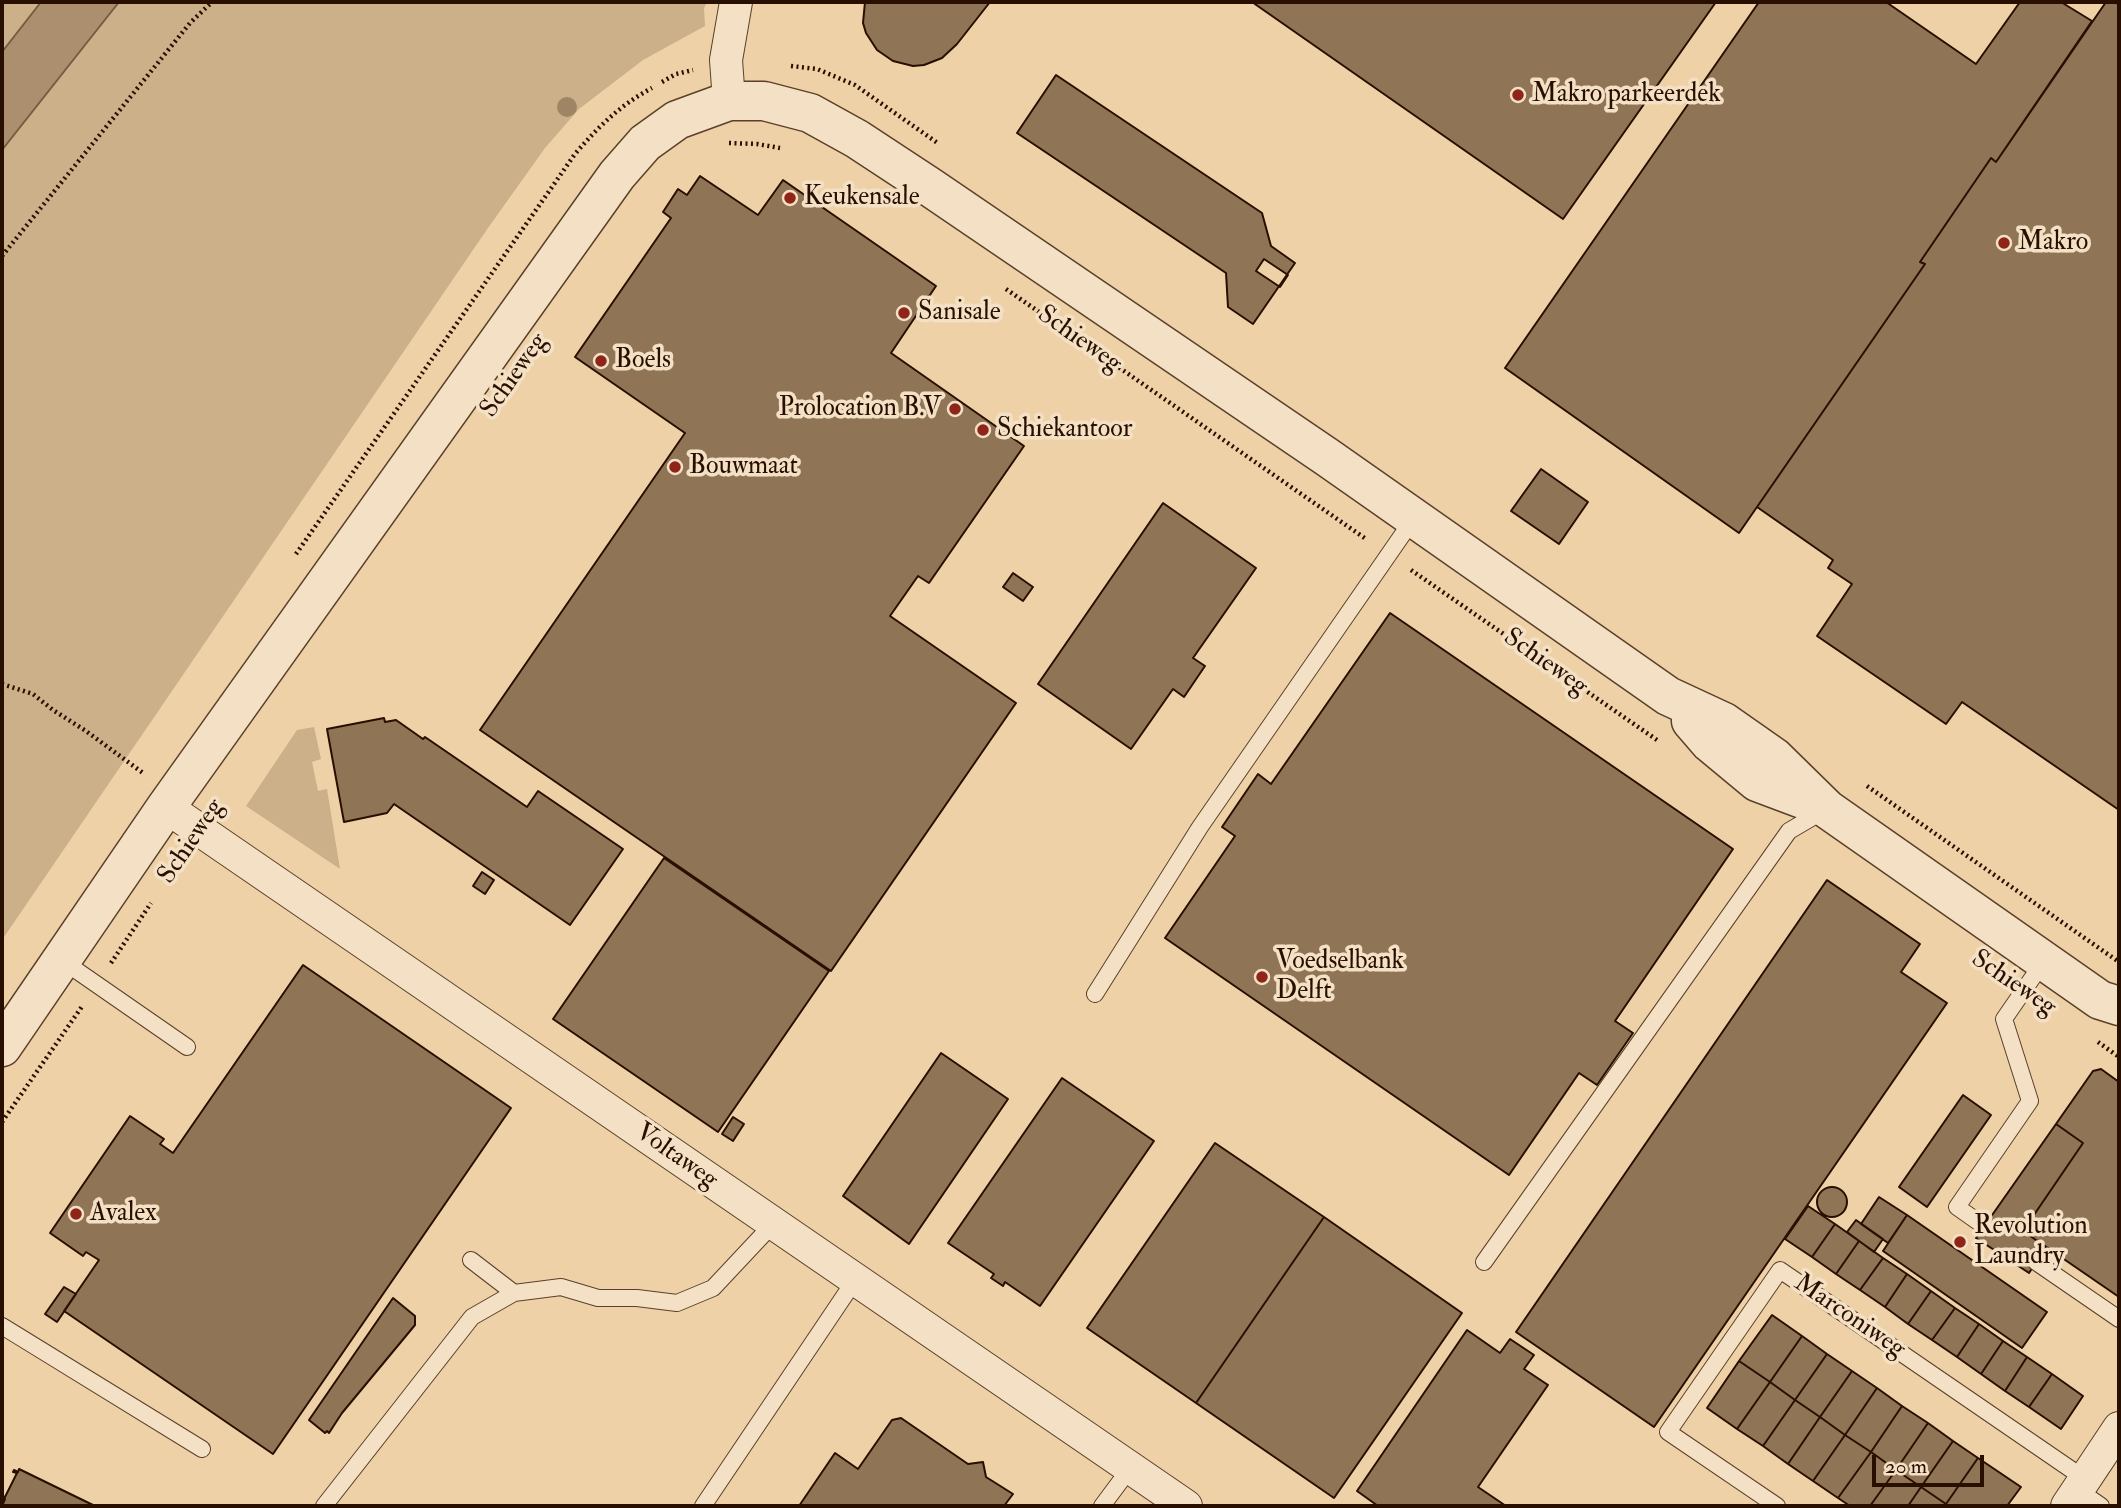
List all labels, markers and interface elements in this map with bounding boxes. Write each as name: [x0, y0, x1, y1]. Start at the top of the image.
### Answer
place label: Makro parkeerdek: [1532, 79, 1721, 111]
marker: Makro parkeerdek: [1510, 87, 1526, 103]
place label: Keukensale: [804, 182, 920, 214]
marker: Keukensale: [782, 190, 798, 206]
place label: Makro: [2018, 227, 2088, 259]
marker: Makro: [1996, 235, 2012, 251]
place label: Sanisale: [918, 297, 1001, 329]
street label: Schieweg: [1031, 300, 1127, 380]
marker: Sanisale: [896, 305, 912, 321]
street label: Schieweg: [475, 328, 555, 424]
place label: Boels: [615, 345, 671, 377]
marker: Boels: [593, 353, 609, 369]
place label: Prolocation B.V: [779, 393, 941, 425]
marker: Prolocation B.V: [947, 401, 963, 417]
place label: Schiekantoor: [997, 414, 1132, 446]
marker: Schiekantoor: [975, 422, 991, 438]
place label: Bouwmaat: [689, 451, 798, 483]
marker: Bouwmaat: [667, 459, 683, 475]
street label: Schieweg: [1497, 623, 1593, 703]
street label: Schieweg: [152, 794, 232, 890]
street label: Schieweg: [1965, 944, 2061, 1024]
place label: Voedselbank Delft: [1276, 946, 1404, 1007]
marker: Voedselbank Delft: [1254, 969, 1270, 985]
street label: Voltaweg: [629, 1117, 723, 1197]
place label: Avalex: [90, 1198, 157, 1230]
marker: Avalex: [68, 1206, 84, 1222]
place label: Revolution Laundry: [1974, 1211, 2088, 1272]
marker: Revolution Laundry: [1952, 1234, 1968, 1250]
street label: Marconiweg: [1787, 1268, 1911, 1366]
scale bar: [1876, 1442, 1988, 1486]
text: 20 m: [1885, 1453, 1927, 1480]

